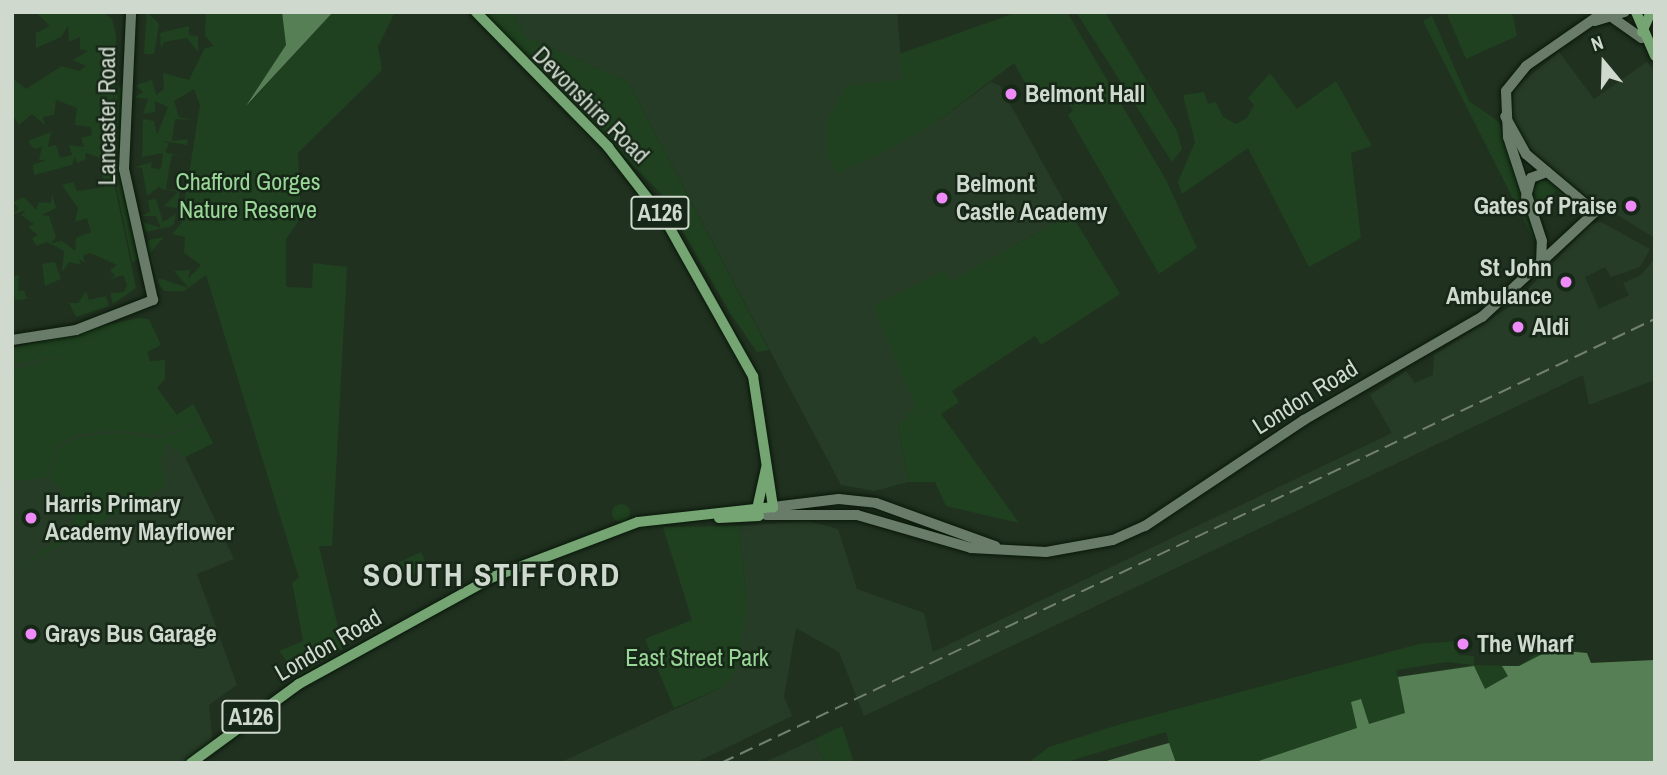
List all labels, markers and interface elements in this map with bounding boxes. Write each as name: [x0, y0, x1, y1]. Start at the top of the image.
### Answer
north arrow: [1569, 28, 1639, 98]
text: N: [1588, 29, 1607, 57]
street label: Devonshire Road: [527, 41, 655, 169]
street label: Lancaster Road: [93, 47, 121, 185]
place label: Belmont Hall: [1025, 80, 1145, 108]
marker: Belmont Hall: [1003, 86, 1019, 102]
park label: Chafford Gorges Nature Reserve: [175, 168, 321, 224]
place label: Belmont Castle Academy: [956, 170, 1108, 226]
marker: Belmont Castle Academy: [934, 190, 950, 206]
place label: Gates of Praise: [1474, 192, 1617, 220]
road number: A126: [630, 194, 690, 232]
marker: Gates of Praise: [1623, 198, 1639, 214]
place label: St John Ambulance: [1446, 254, 1552, 310]
marker: St John Ambulance: [1558, 274, 1574, 290]
place label: Aldi: [1532, 313, 1569, 341]
marker: Aldi: [1510, 319, 1526, 335]
street label: London Road: [1247, 353, 1363, 441]
place label: Harris Primary Academy Mayflower: [45, 490, 234, 546]
marker: Harris Primary Academy Mayflower: [23, 510, 39, 526]
district label: SOUTH STIFFORD: [365, 556, 619, 594]
street label: London Road: [270, 603, 386, 687]
place label: Grays Bus Garage: [45, 620, 217, 648]
marker: Grays Bus Garage: [23, 626, 39, 642]
place label: The Wharf: [1477, 630, 1573, 658]
marker: The Wharf: [1455, 636, 1471, 652]
park label: East Street Park: [625, 644, 769, 672]
road number: A126: [221, 698, 281, 736]

